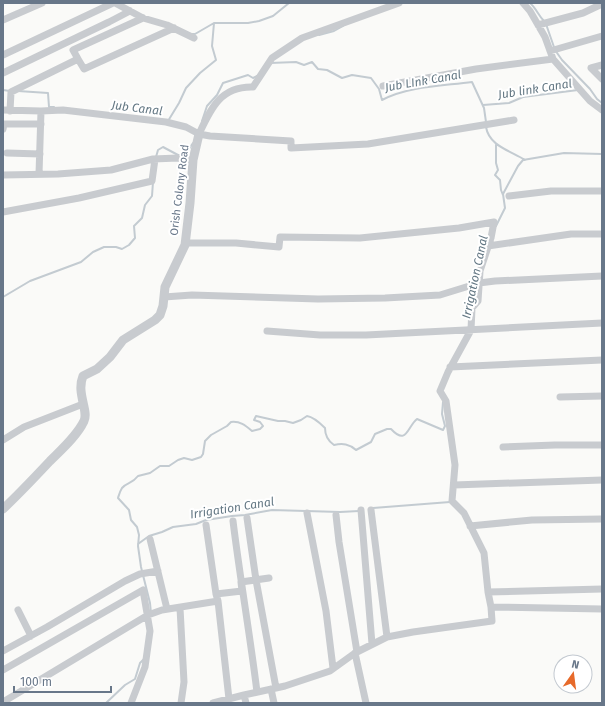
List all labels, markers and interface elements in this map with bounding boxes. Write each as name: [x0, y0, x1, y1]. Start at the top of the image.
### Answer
water label: Jub LInk Canal: [383, 67, 462, 95]
water label: Jub link Canal: [496, 76, 573, 102]
water label: Jub Canal: [110, 98, 163, 118]
street label: Orish Colony Road: [167, 144, 192, 236]
water label: Irrigation Canal: [459, 234, 491, 320]
water label: Irrigation Canal: [189, 494, 275, 522]
north arrow: [553, 654, 593, 694]
text: N: [570, 658, 580, 672]
scale bar: [14, 668, 111, 694]
text: 100 m: [20, 675, 52, 689]

